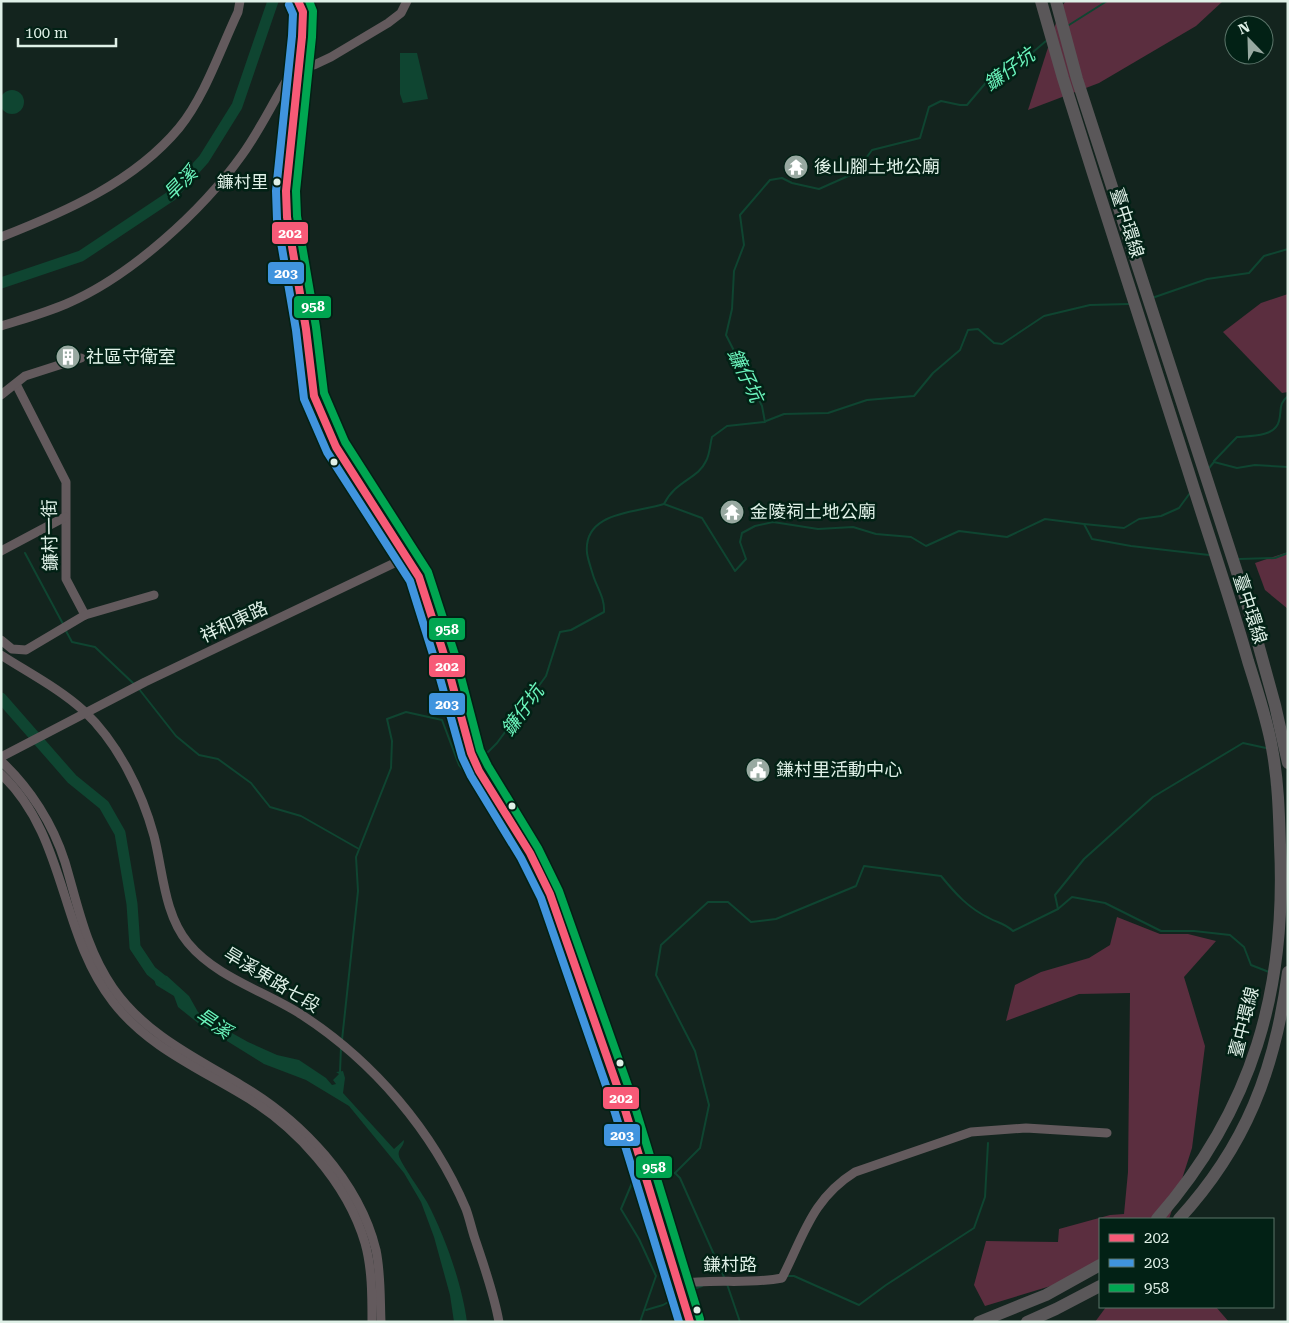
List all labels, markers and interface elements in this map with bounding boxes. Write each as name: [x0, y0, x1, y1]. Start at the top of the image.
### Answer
scale bar: [18, 15, 115, 47]
north arrow: [1224, 15, 1274, 65]
text: N: [1236, 18, 1252, 38]
text: 100 m: [25, 24, 68, 42]
water label: 鐮仔坑: [979, 42, 1042, 95]
temple icon: 後山腳土地公廟: [783, 154, 809, 180]
place label: 後山腳土地公廟: [814, 156, 940, 177]
water label: 旱溪: [159, 160, 204, 205]
place label: 鐮村里: [217, 172, 268, 192]
marker: 鐮村里: [272, 177, 282, 187]
street label: 臺中環線: [1106, 185, 1149, 260]
line badge: 202: [271, 221, 309, 245]
text: 202: [278, 225, 302, 241]
line badge: 203: [267, 261, 305, 285]
text: 203: [274, 265, 298, 281]
line badge: 958: [293, 295, 332, 319]
text: 958: [301, 298, 325, 314]
building icon: 社區守衛室: [55, 344, 81, 370]
water label: 鐮仔坑: [723, 345, 770, 409]
place label: 社區守衛室: [86, 346, 176, 367]
unlabelled marker: [329, 457, 339, 467]
street label: 鐮村一街: [38, 499, 61, 571]
temple icon: 金陵祠土地公廟: [719, 499, 745, 525]
place label: 金陵祠土地公廟: [750, 501, 876, 522]
street label: 臺中環線: [1229, 571, 1272, 646]
street label: 祥和東路: [197, 597, 271, 646]
line badge: 958: [428, 617, 466, 641]
text: 958: [435, 621, 459, 637]
line badge: 202: [428, 654, 466, 678]
text: 202: [435, 658, 459, 674]
water label: 鐮仔坑: [496, 678, 550, 740]
line badge: 203: [428, 692, 466, 716]
text: 203: [435, 696, 459, 712]
public building icon: 鎌村里活動中心: [745, 757, 771, 783]
place label: 鎌村里活動中心: [776, 759, 902, 780]
unlabelled marker: [507, 801, 517, 811]
street label: 旱溪東路七段: [221, 943, 324, 1016]
street label: 臺中環線: [1225, 984, 1262, 1059]
water label: 旱溪: [192, 1003, 238, 1045]
unlabelled marker: [615, 1058, 625, 1068]
line badge: 202: [602, 1086, 640, 1110]
text: 202: [609, 1090, 633, 1106]
line badge: 203: [603, 1123, 641, 1147]
text: 203: [610, 1127, 634, 1143]
line badge: 958: [635, 1155, 673, 1179]
text: 958: [642, 1159, 666, 1175]
legend: [1099, 1218, 1274, 1308]
text: 202: [1144, 1229, 1169, 1247]
street label: 鎌村路: [703, 1254, 757, 1275]
text: 203: [1144, 1254, 1169, 1272]
text: 958: [1144, 1279, 1169, 1297]
unlabelled marker: [692, 1305, 702, 1315]

